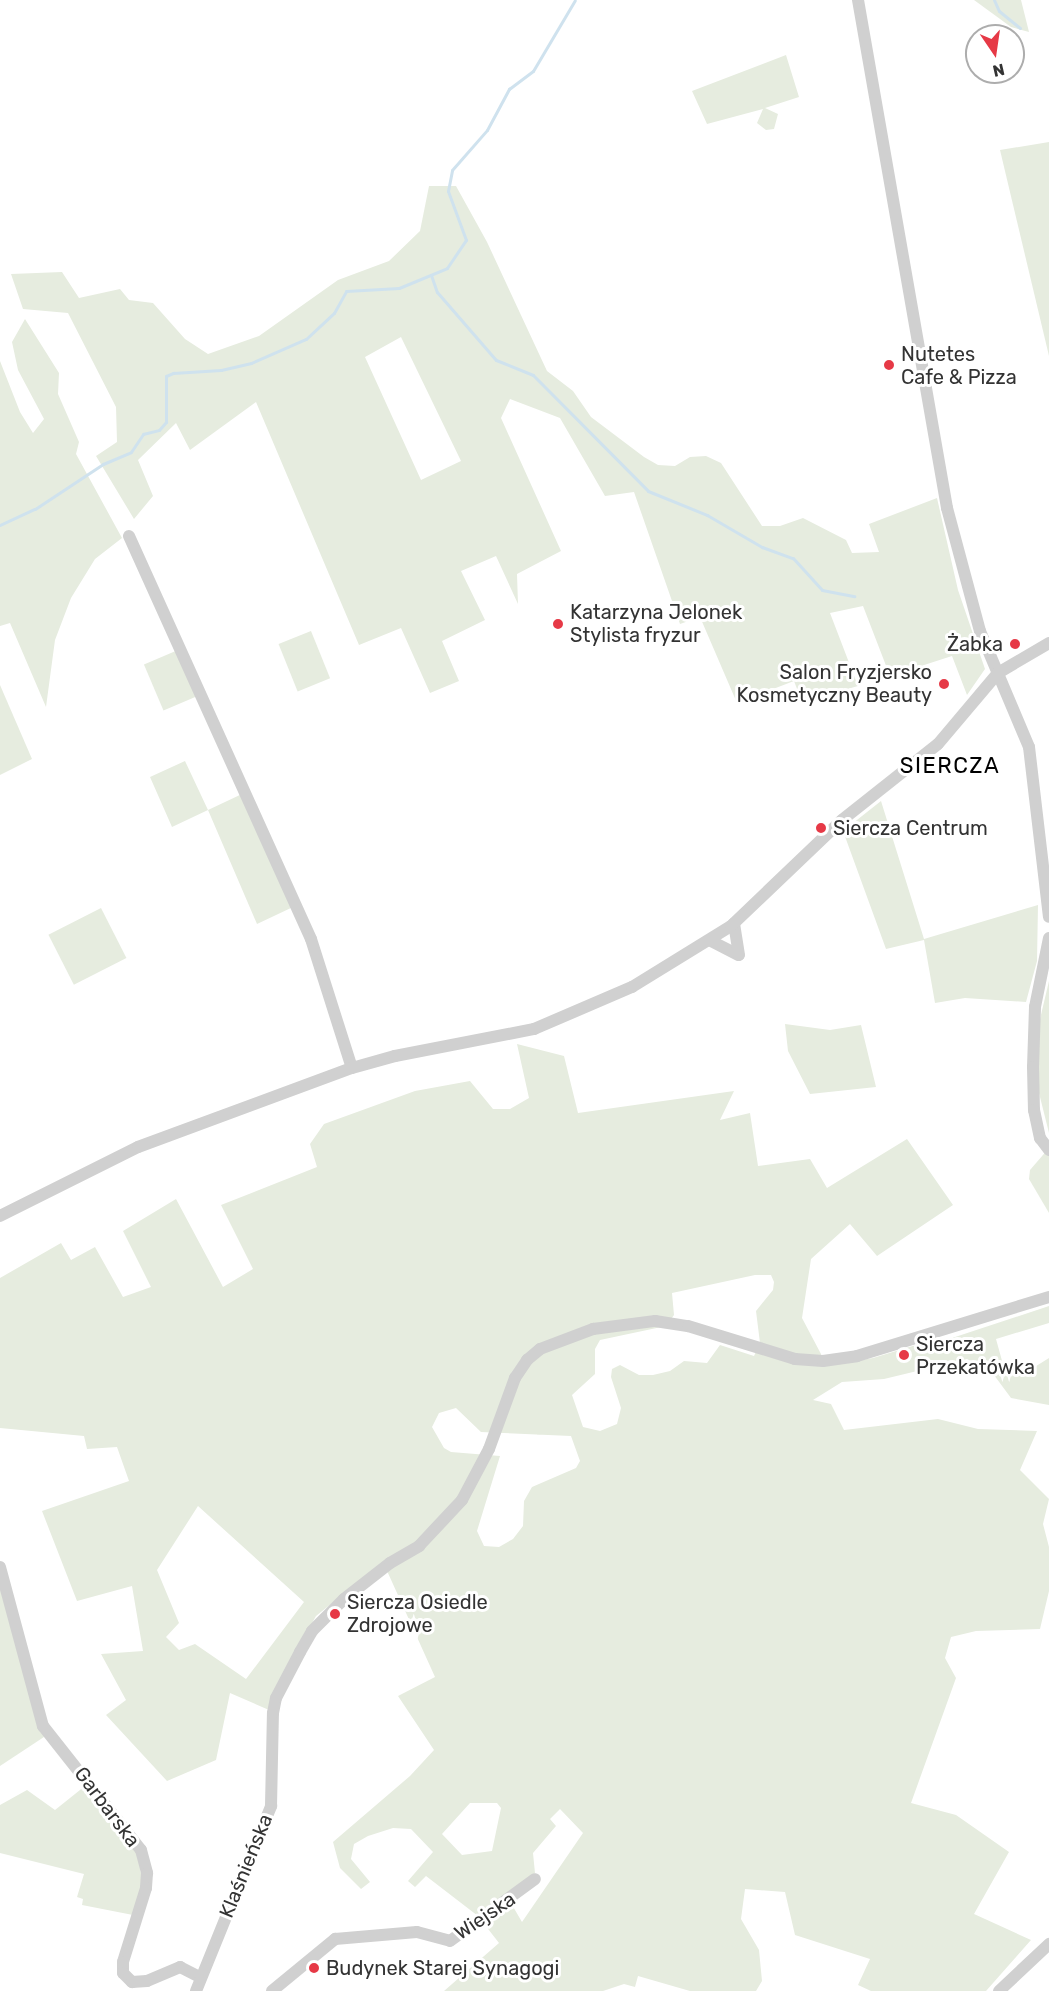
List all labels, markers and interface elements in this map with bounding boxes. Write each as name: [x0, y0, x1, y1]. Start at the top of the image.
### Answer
north arrow: [965, 24, 1025, 84]
text: N: [991, 60, 1006, 81]
place label: Nutetes Cafe & Pizza: [901, 342, 1017, 389]
marker: Nutetes Cafe & Pizza: [882, 358, 896, 372]
place label: Katarzyna Jelonek Stylista fryzur: [570, 600, 742, 647]
marker: Katarzyna Jelonek Stylista fryzur: [551, 617, 565, 631]
place label: Żabka: [947, 632, 1003, 656]
marker: Żabka: [1008, 637, 1022, 651]
place label: Salon Fryzjersko Kosmetyczny Beauty: [736, 660, 932, 707]
marker: Salon Fryzjersko Kosmetyczny Beauty: [937, 677, 951, 691]
district label: SIERCZA: [900, 753, 1000, 779]
place label: Siercza Centrum: [833, 816, 988, 840]
marker: Siercza Centrum: [814, 821, 828, 835]
place label: Siercza Przekatówka: [916, 1332, 1035, 1379]
marker: Siercza Przekatówka: [897, 1348, 911, 1362]
place label: Siercza Osiedle Zdrojowe: [347, 1590, 488, 1637]
marker: Siercza Osiedle Zdrojowe: [328, 1607, 342, 1621]
street label: Garbarska: [69, 1762, 145, 1852]
street label: Klaśnieńska: [214, 1811, 278, 1921]
street label: Wiejska: [450, 1887, 520, 1945]
place label: Budynek Starej Synagogi: [326, 1956, 560, 1980]
marker: Budynek Starej Synagogi: [307, 1961, 321, 1975]

